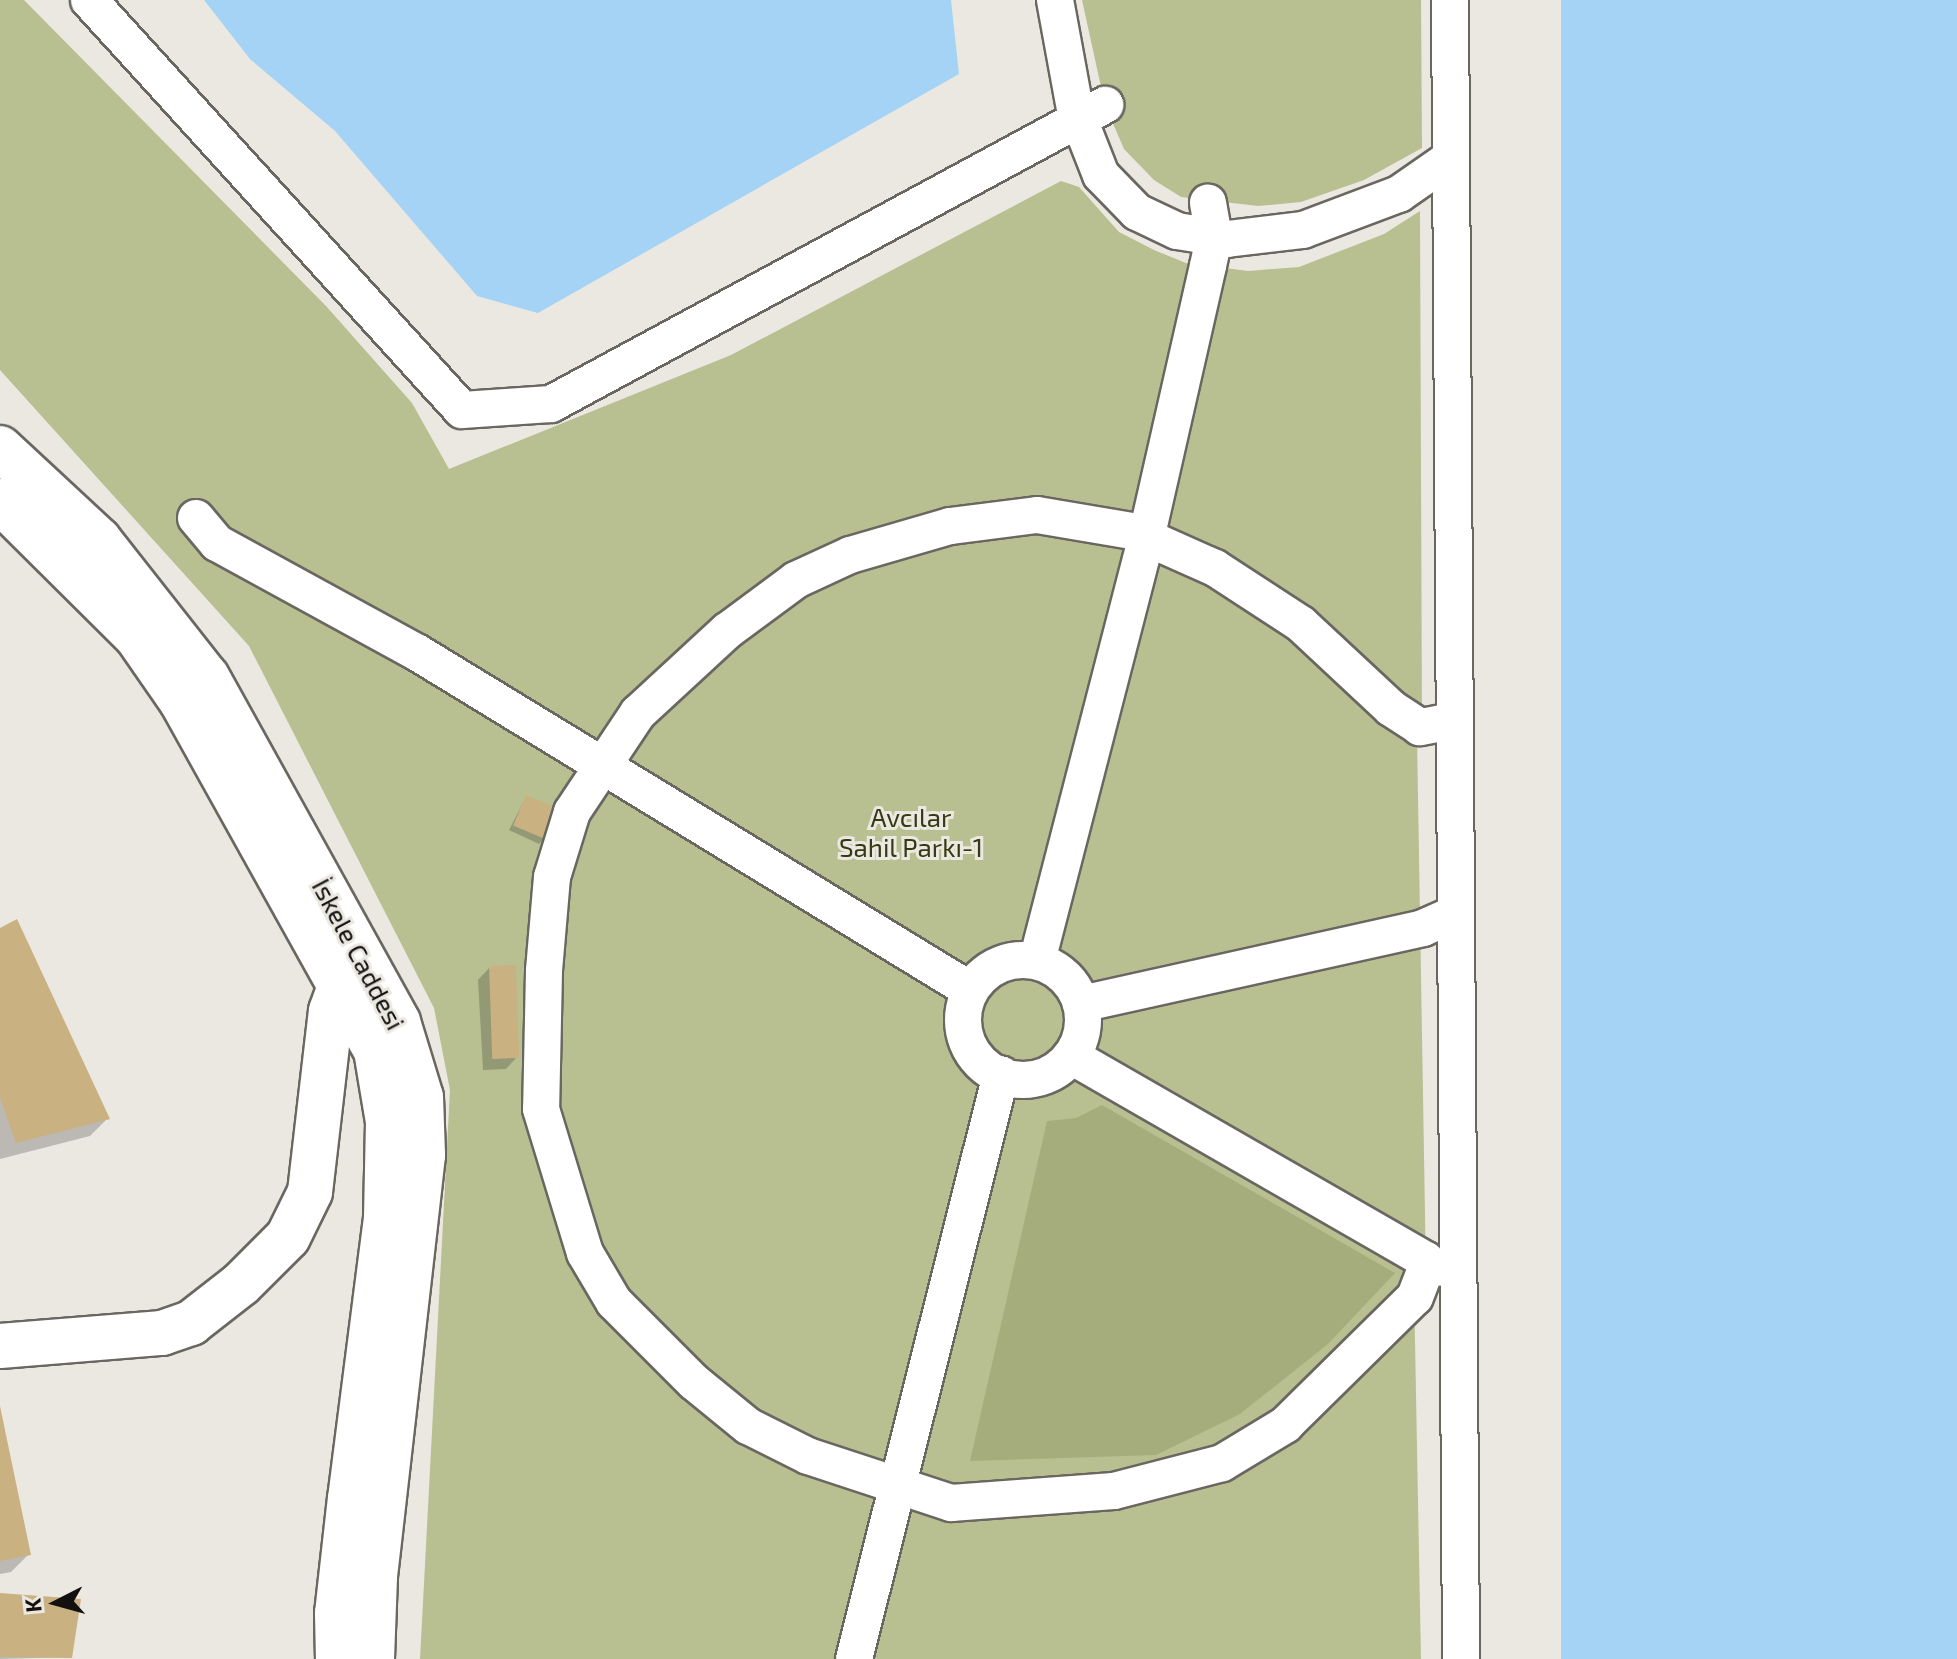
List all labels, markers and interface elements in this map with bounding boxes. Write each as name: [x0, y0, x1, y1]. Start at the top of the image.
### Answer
park label: Avcılar Sahil Parkı-1: [839, 801, 983, 862]
street label: İskele Caddesi: [306, 873, 412, 1035]
north arrow: [16, 1563, 96, 1643]
text: K: [18, 1597, 46, 1614]

